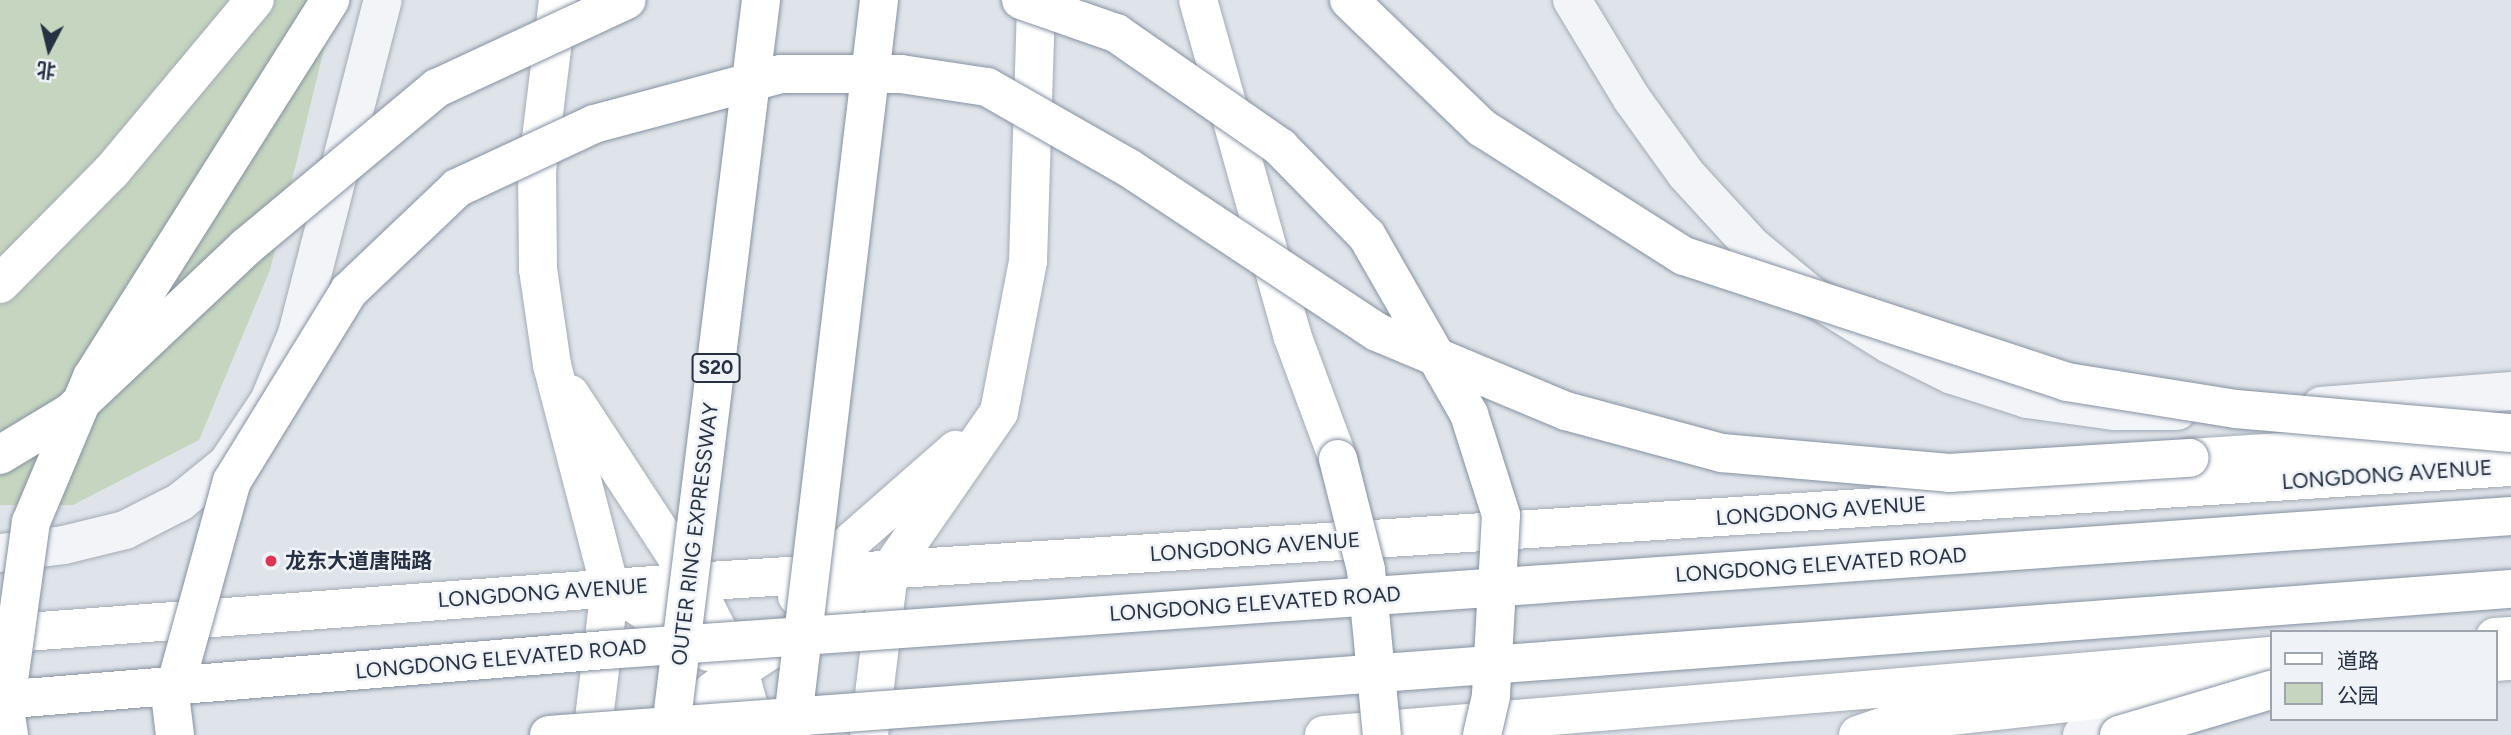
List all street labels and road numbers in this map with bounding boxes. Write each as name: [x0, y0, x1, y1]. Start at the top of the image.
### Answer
road number: S20: [692, 352, 740, 384]
street label: OUTER RING EXPRESSWAY: [666, 401, 724, 667]
street label: LONGDONG AVENUE: [2281, 455, 2493, 495]
street label: LONGDONG AVENUE: [1715, 491, 1927, 531]
street label: LONGDONG AVENUE: [1149, 527, 1361, 567]
street label: LONGDONG ELEVATED ROAD: [1674, 542, 1968, 588]
street label: LONGDONG AVENUE: [437, 573, 649, 613]
street label: LONGDONG ELEVATED ROAD: [1108, 581, 1402, 627]
street label: LONGDONG ELEVATED ROAD: [354, 634, 648, 684]

